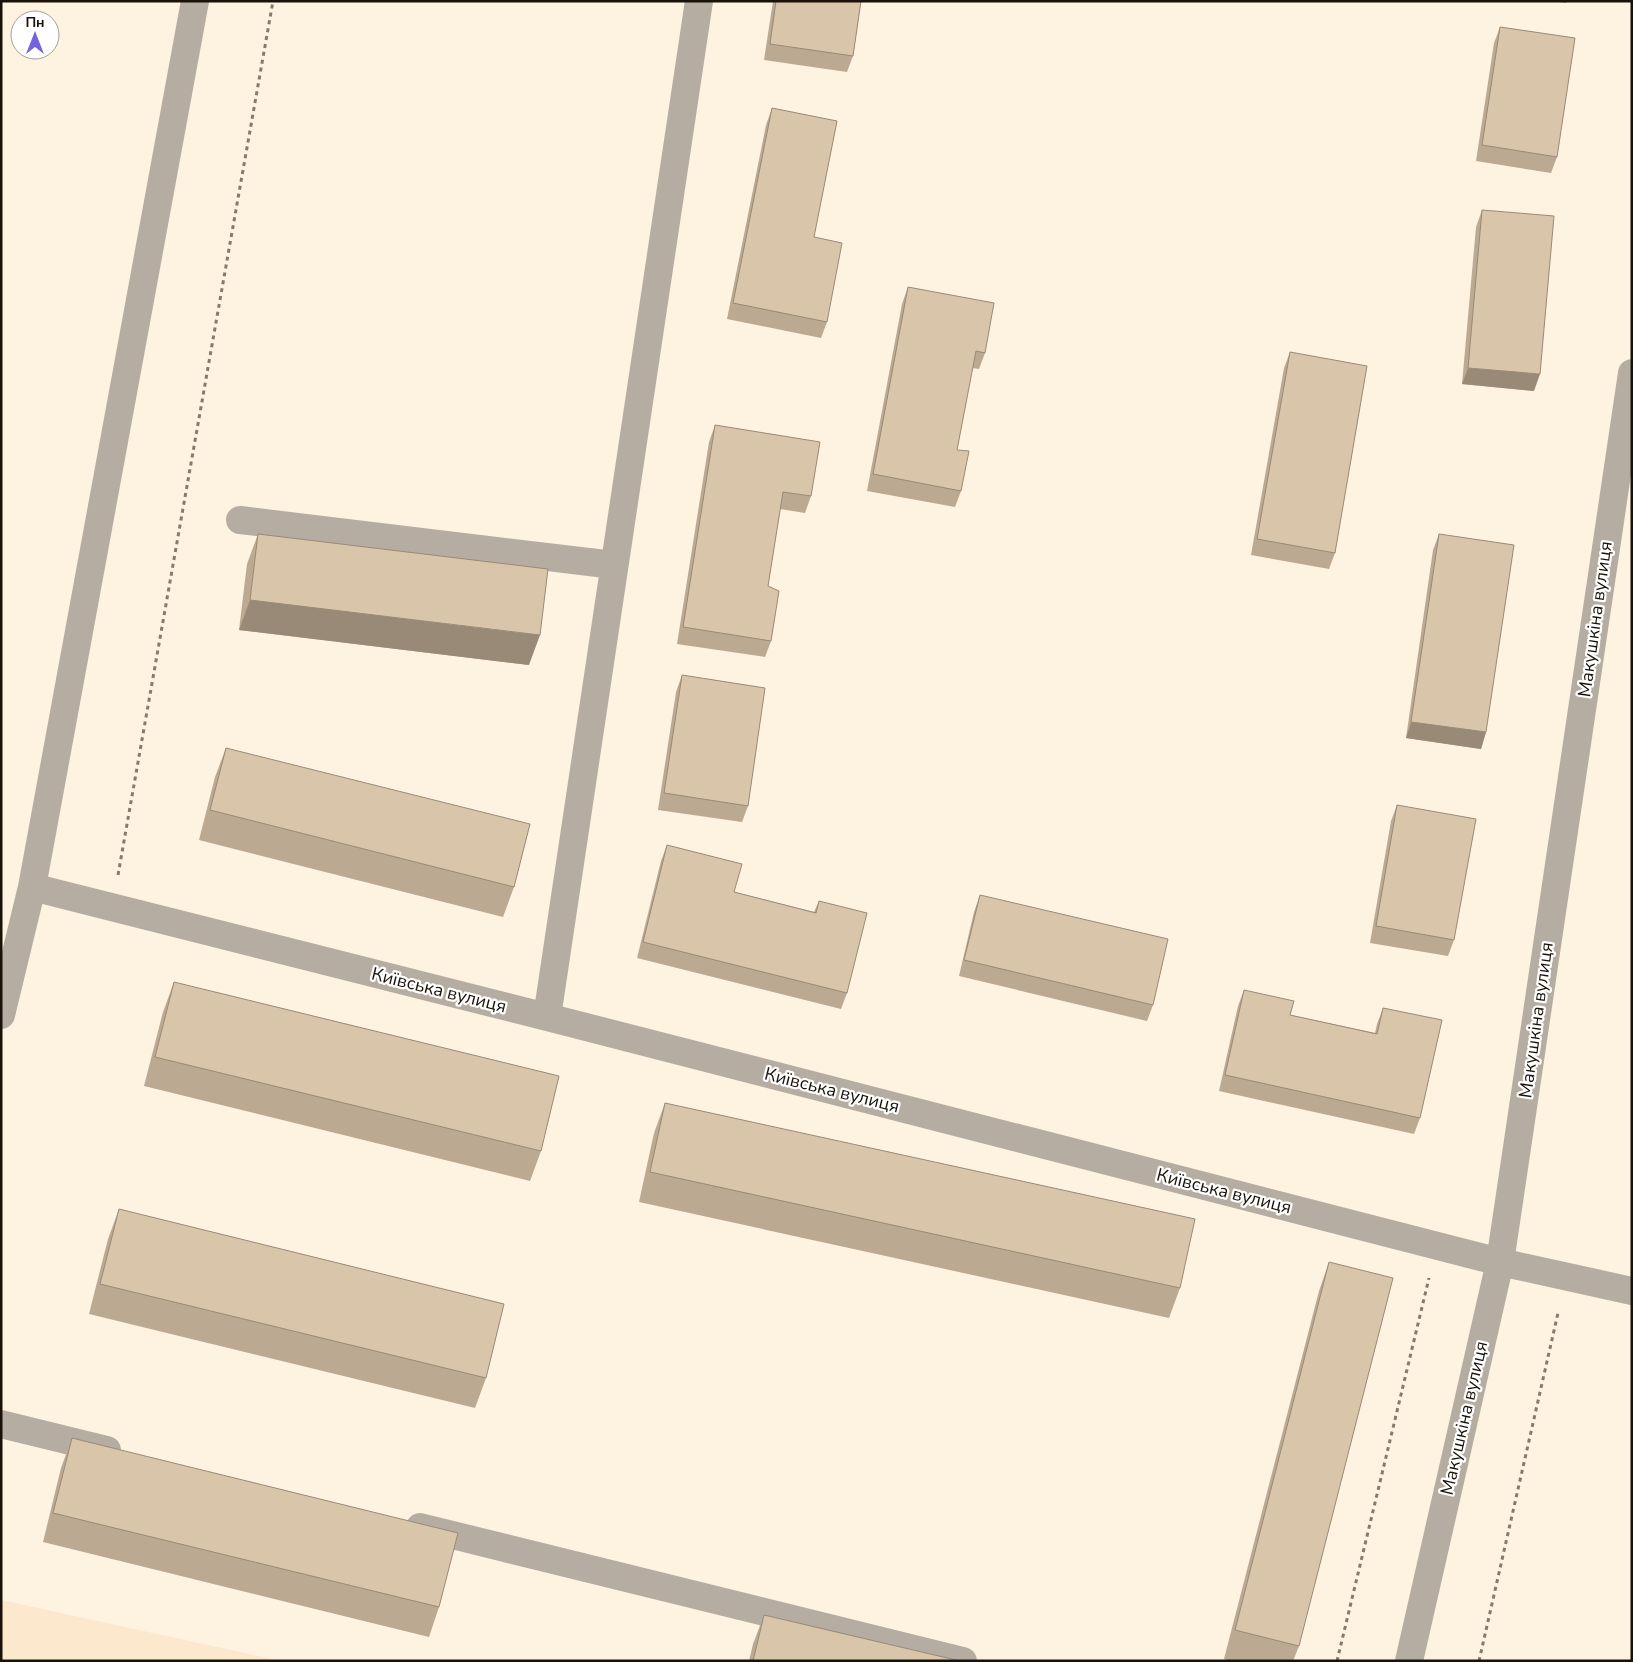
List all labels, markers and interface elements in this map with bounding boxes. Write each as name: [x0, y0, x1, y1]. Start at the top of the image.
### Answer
north arrow: [10, 10, 60, 60]
text: Пн: [25, 13, 45, 32]
street label: Макушкіна вулиця: [1572, 540, 1618, 698]
street label: Макушкіна вулиця: [1513, 941, 1559, 1099]
street label: Київська вулиця: [369, 962, 509, 1018]
street label: Київська вулиця: [762, 1062, 902, 1118]
street label: Київська вулиця: [1154, 1163, 1294, 1219]
street label: Макушкіна вулиця: [1435, 1339, 1493, 1497]

